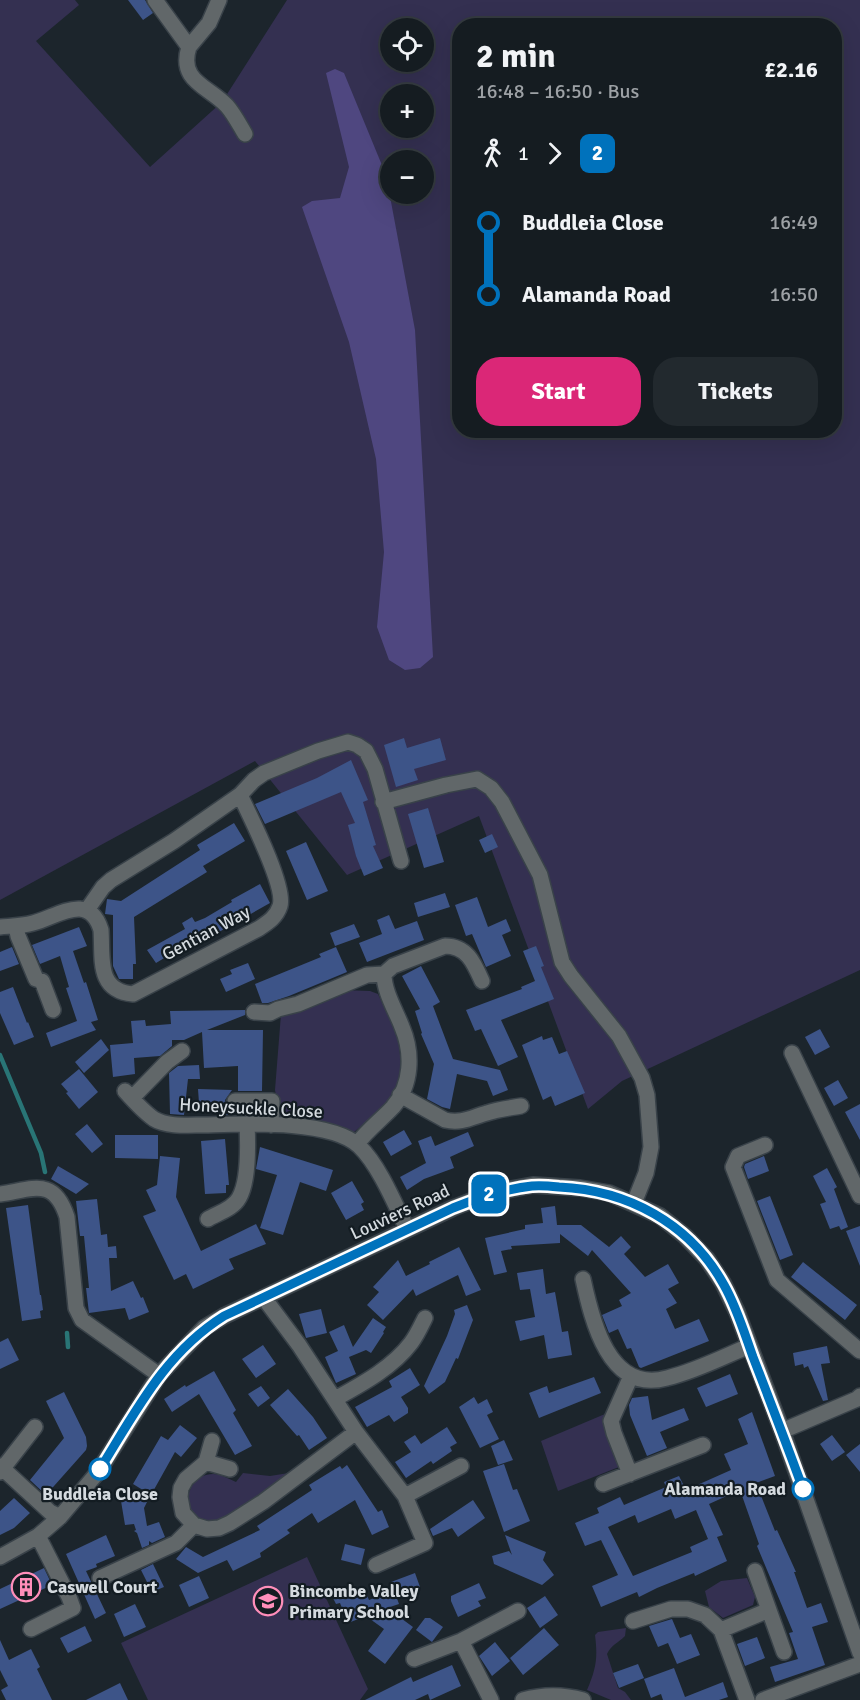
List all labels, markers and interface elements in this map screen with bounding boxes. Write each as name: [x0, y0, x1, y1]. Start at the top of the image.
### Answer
map controls: [380, 18, 434, 204]
button: locate: [380, 18, 434, 72]
text: 2 min: [476, 36, 556, 77]
text: £2.16: [764, 56, 818, 83]
text: 16:48 – 16:50 · Bus: [476, 79, 639, 104]
button: +: [380, 84, 434, 138]
icon: walk: [476, 137, 509, 170]
icon: forward: [538, 137, 571, 170]
text: 2: [592, 140, 603, 166]
text: 1: [518, 141, 529, 166]
button: −: [380, 150, 434, 204]
text: Buddleia Close: [522, 209, 664, 236]
text: 16:49: [769, 210, 818, 235]
text: Alamanda Road: [522, 281, 671, 308]
text: 16:50: [769, 282, 818, 307]
button: Start: [476, 357, 641, 426]
button: Tickets: [653, 357, 818, 426]
street label: Gentian Way: [158, 900, 254, 965]
street label: Honeysuckle Close: [179, 1093, 323, 1123]
line badge: 2: [470, 1174, 508, 1214]
street label: Louviers Road: [347, 1179, 453, 1245]
text: 2: [483, 1181, 495, 1207]
marker: Buddleia Close: [89, 1458, 111, 1480]
place label: Alamanda Road: [664, 1478, 786, 1500]
marker: Alamanda Road: [792, 1478, 814, 1500]
place label: Buddleia Close: [42, 1483, 158, 1505]
building icon: Caswell Court: [10, 1571, 42, 1603]
place label: Caswell Court: [47, 1576, 158, 1598]
place label: Bincombe Valley Primary School: [289, 1580, 418, 1623]
school or university icon: Bincombe Valley Primary School: [252, 1585, 284, 1617]

